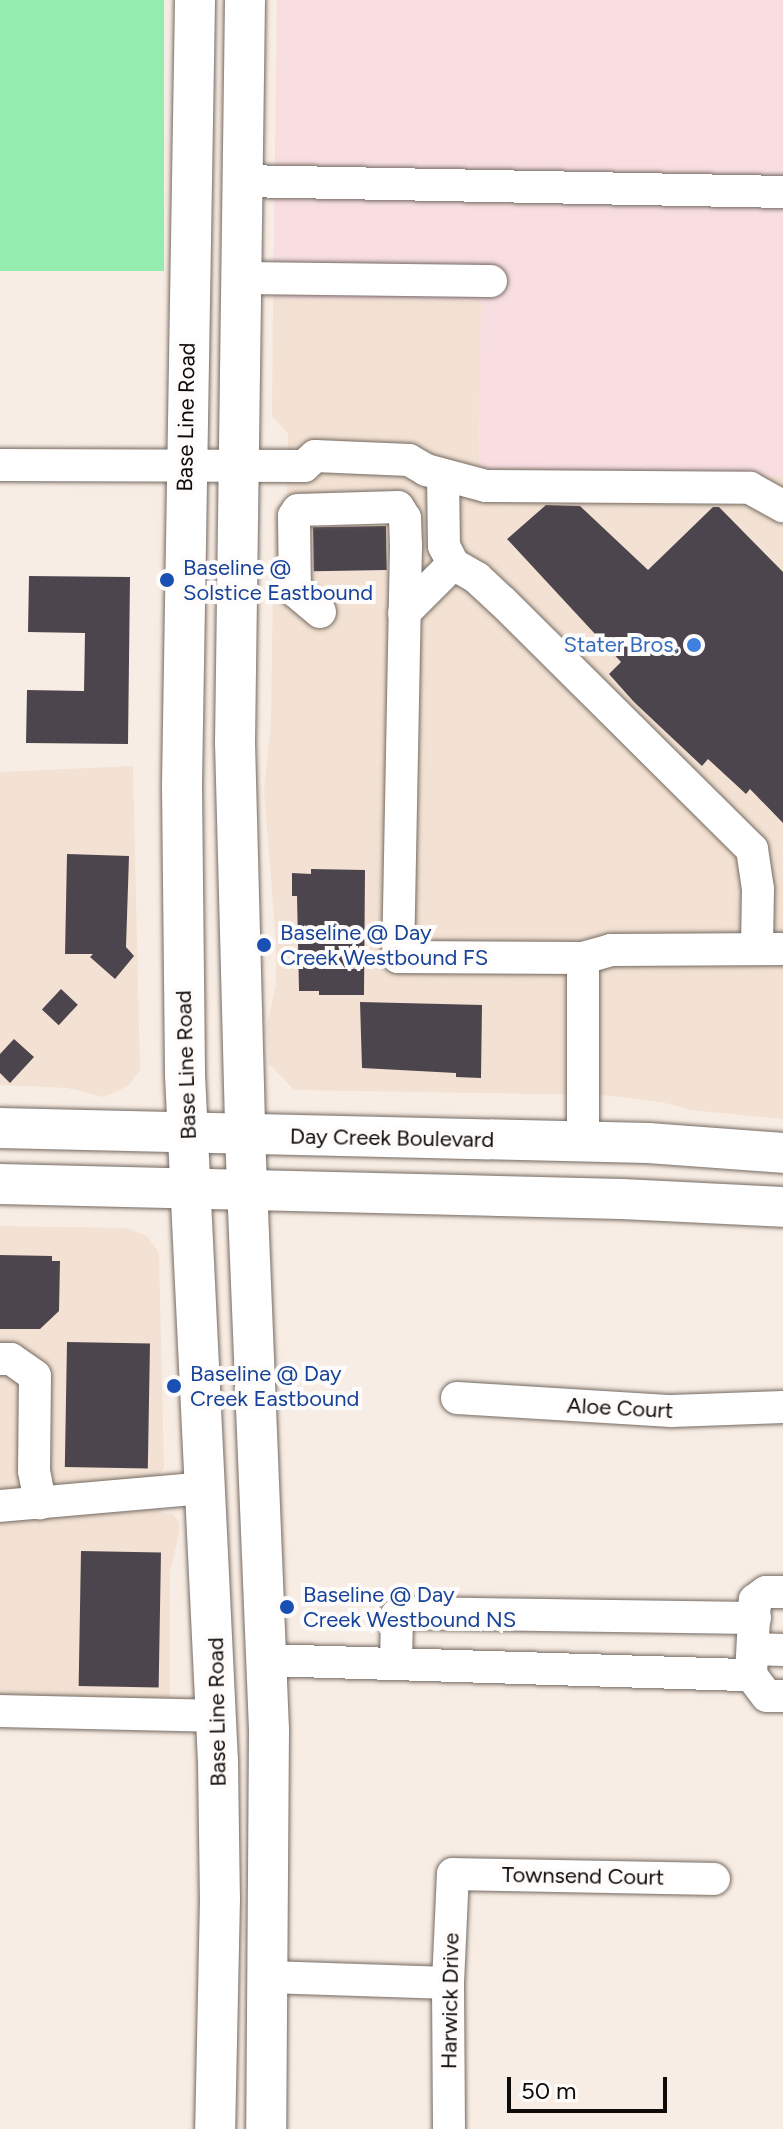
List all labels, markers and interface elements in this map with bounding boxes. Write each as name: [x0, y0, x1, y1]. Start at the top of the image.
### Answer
street label: Base Line Road: [171, 342, 201, 492]
place label: Baseline @ Solstice Eastbound: [183, 554, 373, 606]
marker: Baseline @ Solstice Eastbound: [158, 571, 176, 589]
place label: Stater Bros.: [563, 632, 678, 658]
marker: Stater Bros.: [685, 636, 703, 654]
place label: Baseline @ Day Creek Westbound FS: [280, 919, 488, 970]
marker: Baseline @ Day Creek Westbound FS: [255, 936, 273, 954]
street label: Base Line Road: [170, 990, 202, 1140]
street label: Day Creek Boulevard: [290, 1123, 494, 1153]
place label: Baseline @ Day Creek Eastbound: [190, 1360, 359, 1412]
marker: Baseline @ Day Creek Eastbound: [165, 1377, 183, 1395]
street label: Aloe Court: [566, 1392, 674, 1424]
place label: Baseline @ Day Creek Westbound NS: [303, 1581, 516, 1632]
marker: Baseline @ Day Creek Westbound NS: [278, 1598, 296, 1616]
street label: Base Line Road: [202, 1637, 232, 1787]
street label: Townsend Court: [502, 1861, 664, 1891]
street label: Harwick Drive: [436, 1933, 464, 2069]
scale bar: [511, 2061, 671, 2111]
text: 50 m: [521, 2076, 577, 2105]

